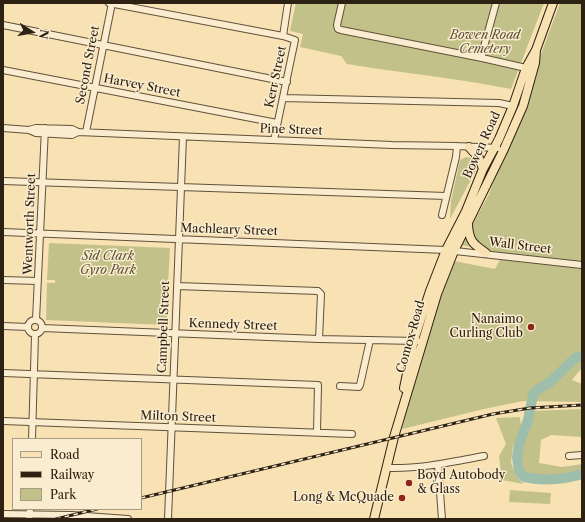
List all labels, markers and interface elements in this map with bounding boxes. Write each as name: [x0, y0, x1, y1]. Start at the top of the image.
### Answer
north arrow: [12, 12, 52, 52]
street label: Second Street: [73, 25, 103, 105]
text: N: [36, 28, 52, 40]
park label: Bowen Road Cemetery: [450, 29, 520, 57]
street label: Kerr Street: [262, 45, 290, 109]
street label: Harvey Street: [102, 71, 182, 101]
street label: Bowen Road: [460, 109, 504, 181]
street label: Pine Street: [259, 122, 323, 138]
street label: Wentworth Street: [21, 173, 39, 275]
street label: Machleary Street: [180, 221, 278, 239]
street label: Wall Street: [488, 235, 552, 257]
park label: Sid Clark Gyro Park: [80, 250, 136, 278]
street label: Campbell Street: [155, 281, 173, 373]
street label: Comox Road: [394, 299, 428, 375]
place label: Nanaimo Curling Club: [450, 313, 523, 341]
street label: Kennedy Street: [188, 316, 278, 334]
marker: Nanaimo Curling Club: [526, 322, 536, 332]
street label: Milton Street: [140, 408, 216, 426]
legend: [12, 438, 142, 510]
text: Road: [50, 447, 80, 462]
text: Railway: [50, 467, 95, 482]
place label: Boyd Autobody & Glass: [417, 469, 505, 497]
marker: Boyd Autobody & Glass: [404, 478, 414, 488]
text: Park: [50, 487, 76, 502]
place label: Long & McQuade: [293, 491, 394, 505]
marker: Long & McQuade: [397, 493, 407, 503]

